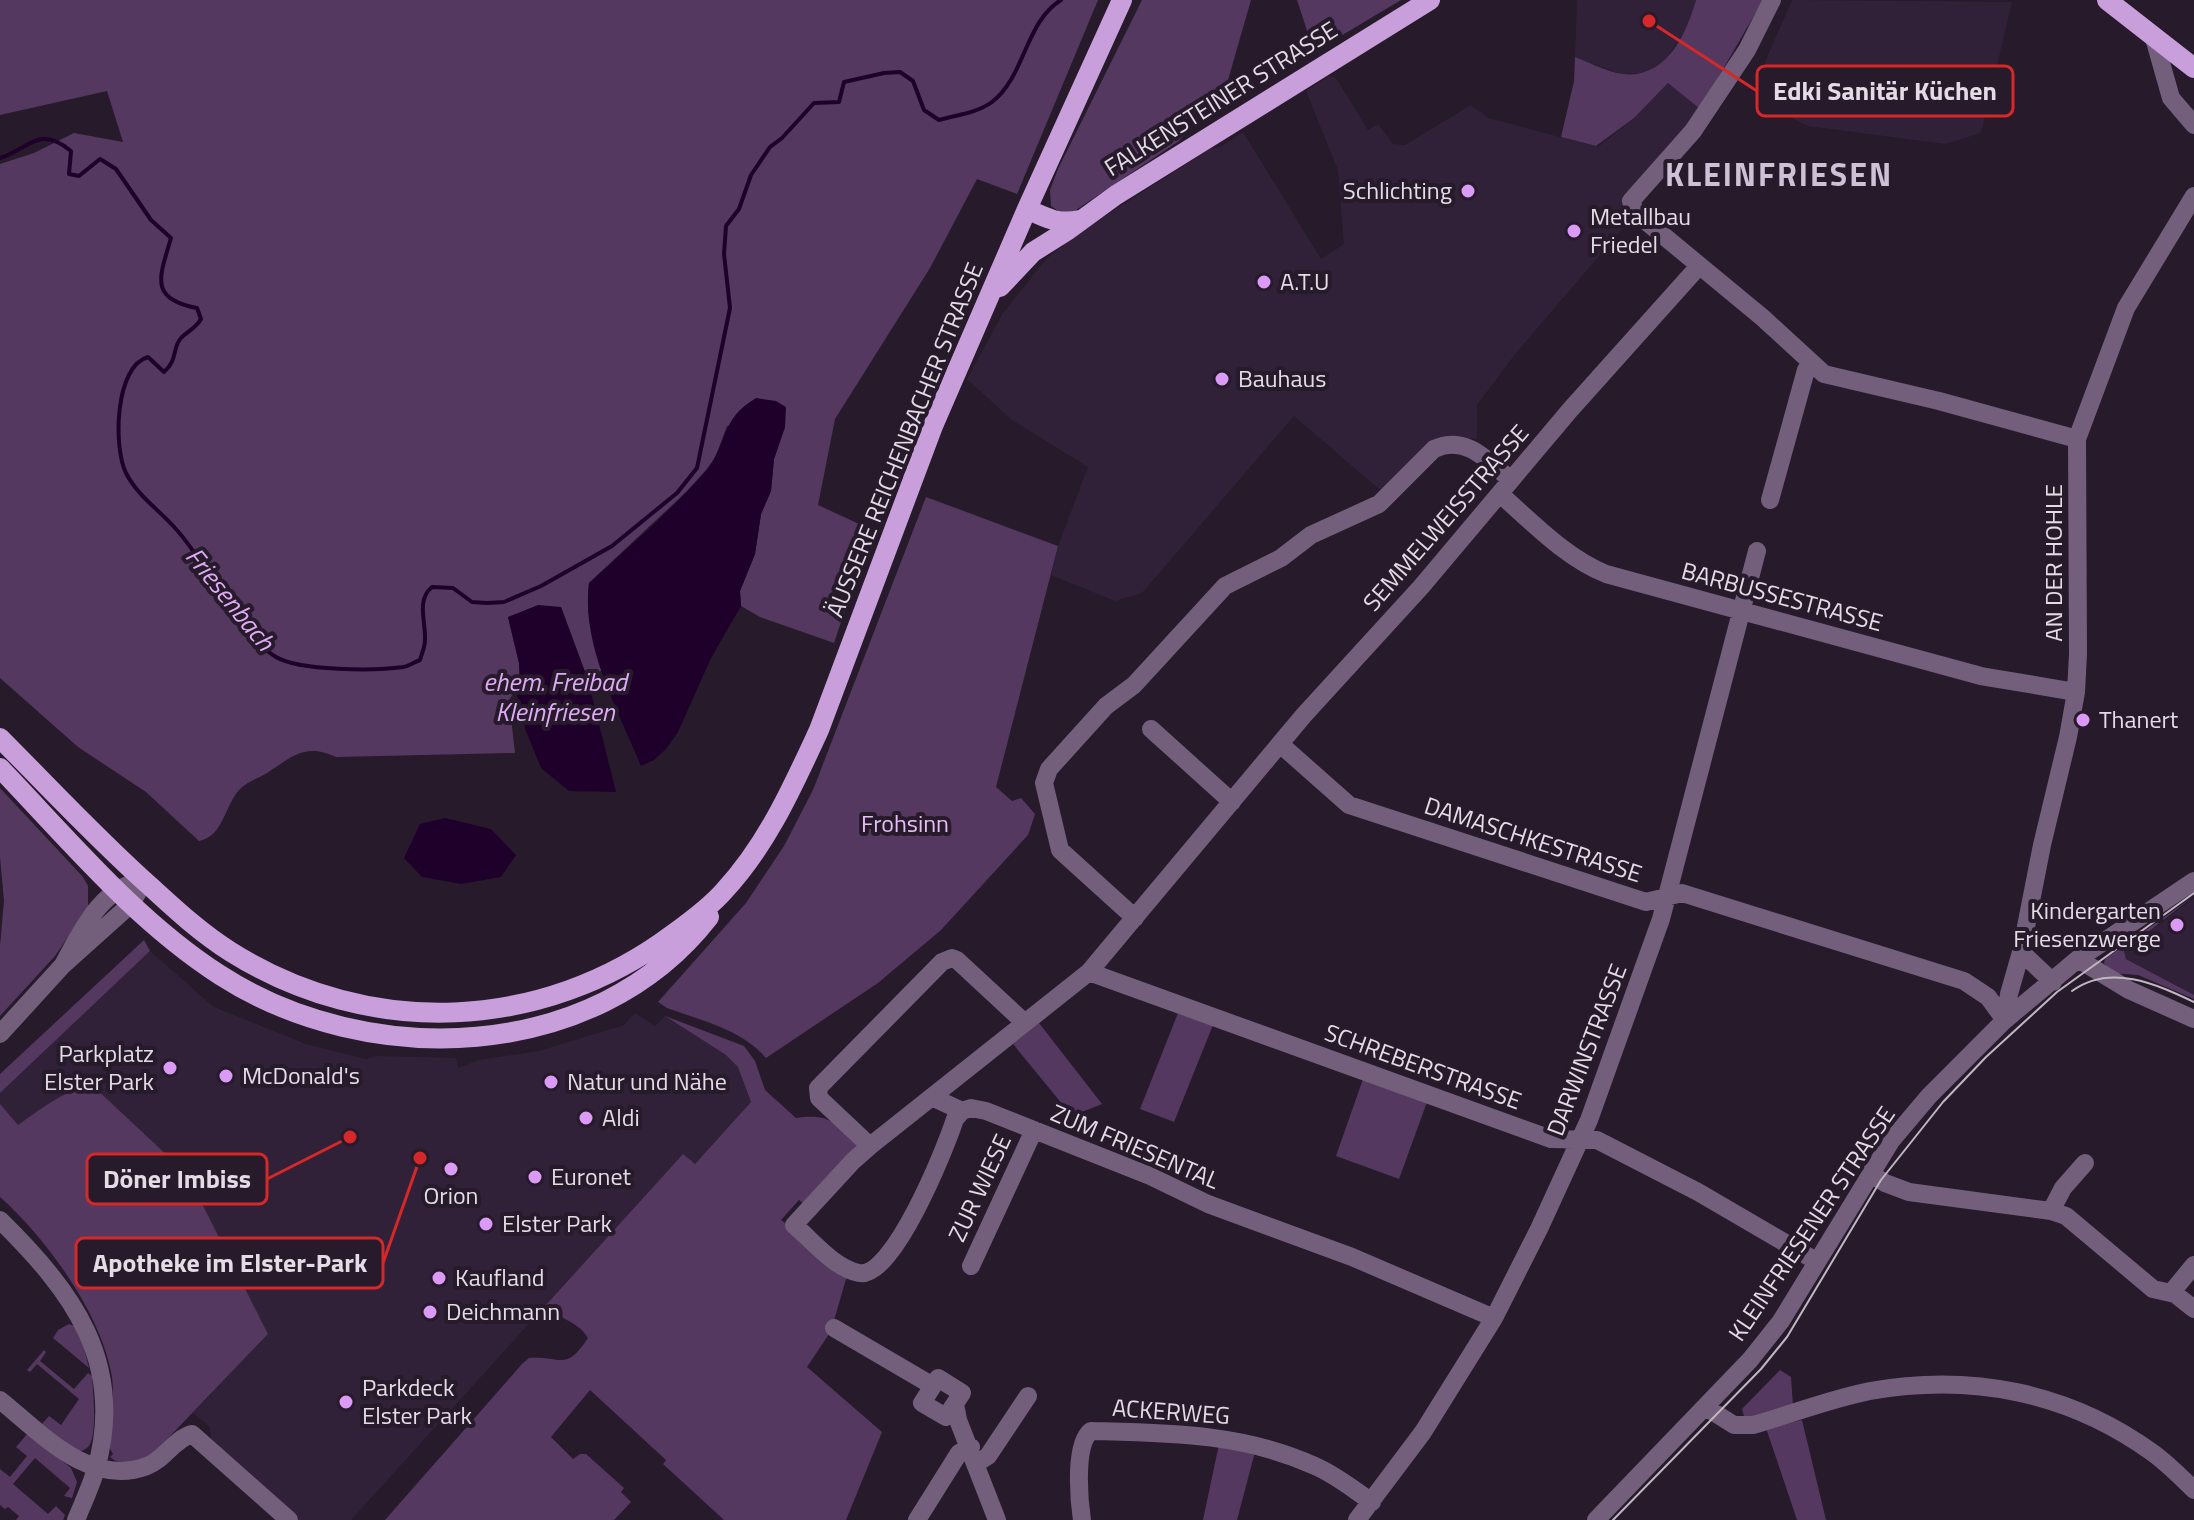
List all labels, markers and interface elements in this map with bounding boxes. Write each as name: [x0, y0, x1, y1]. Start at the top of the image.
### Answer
street label: FALKENSTEINER STRASSE: [1097, 12, 1344, 185]
callout: Edki Sanitär Küchen: [1757, 66, 2013, 116]
text: Edki Sanitär Küchen: [1773, 71, 1997, 110]
district label: KLEINFRIESEN: [1665, 150, 1893, 198]
place label: Schlichting: [1343, 172, 1452, 208]
marker: Schlichting: [1459, 182, 1477, 200]
place label: Metallbau Friedel: [1590, 198, 1691, 262]
marker: Metallbau Friedel: [1565, 222, 1583, 240]
street label: ÄUSSERE REICHENBACHER STRASSE: [816, 257, 992, 622]
place label: A.T.U: [1280, 263, 1329, 299]
marker: A.T.U: [1255, 273, 1273, 291]
place label: Bauhaus: [1238, 360, 1326, 396]
marker: Bauhaus: [1213, 370, 1231, 388]
street label: SEMMELWEISSTRASSE: [1354, 416, 1537, 619]
street label: AN DER HOHLE: [2035, 484, 2071, 642]
water label: Friesenbach: [176, 538, 285, 660]
street label: BARBUSSESTRASSE: [1678, 552, 1887, 640]
water label: ehem. Freibad Kleinfriesen: [483, 662, 630, 731]
place label: Thanert: [2099, 701, 2179, 737]
marker: Thanert: [2074, 711, 2092, 729]
street label: DAMASCHKESTRASSE: [1420, 787, 1647, 891]
park label: Frohsinn: [861, 805, 949, 841]
place label: Kindergarten Friesenzwerge: [2013, 892, 2161, 956]
marker: Kindergarten Friesenzwerge: [2168, 916, 2186, 934]
street label: DARWINSTRASSE: [1537, 959, 1635, 1141]
street label: SCHREBERSTRASSE: [1320, 1014, 1527, 1118]
place label: Parkplatz Elster Park: [44, 1035, 154, 1099]
place label: McDonald's: [242, 1057, 360, 1093]
marker: Parkplatz Elster Park: [161, 1059, 179, 1077]
place label: Natur und Nähe: [567, 1063, 727, 1099]
marker: McDonald's: [217, 1067, 235, 1085]
marker: Natur und Nähe: [542, 1073, 560, 1091]
street label: ZUM FRIESENTAL: [1045, 1094, 1226, 1198]
place label: Aldi: [602, 1099, 640, 1135]
street label: KLEINFRIESENER STRASSE: [1719, 1099, 1903, 1348]
marker: Aldi: [577, 1109, 595, 1127]
street label: ZUR WIESE: [938, 1128, 1020, 1247]
callout: Döner Imbiss: [87, 1154, 267, 1204]
place label: Euronet: [551, 1158, 631, 1194]
text: Döner Imbiss: [103, 1159, 251, 1198]
marker: Orion: [442, 1160, 460, 1178]
marker: Euronet: [526, 1168, 544, 1186]
place label: Orion: [424, 1177, 478, 1213]
place label: Elster Park: [502, 1205, 613, 1241]
marker: Elster Park: [477, 1215, 495, 1233]
callout: Apotheke im Elster-Park: [76, 1238, 383, 1288]
text: Apotheke im Elster-Park: [93, 1243, 368, 1282]
place label: Kaufland: [455, 1259, 545, 1295]
marker: Kaufland: [430, 1269, 448, 1287]
place label: Deichmann: [446, 1293, 560, 1329]
marker: Deichmann: [421, 1303, 439, 1321]
place label: Parkdeck Elster Park: [362, 1369, 473, 1433]
street label: ACKERWEG: [1111, 1389, 1231, 1433]
marker: Parkdeck Elster Park: [337, 1393, 355, 1411]

